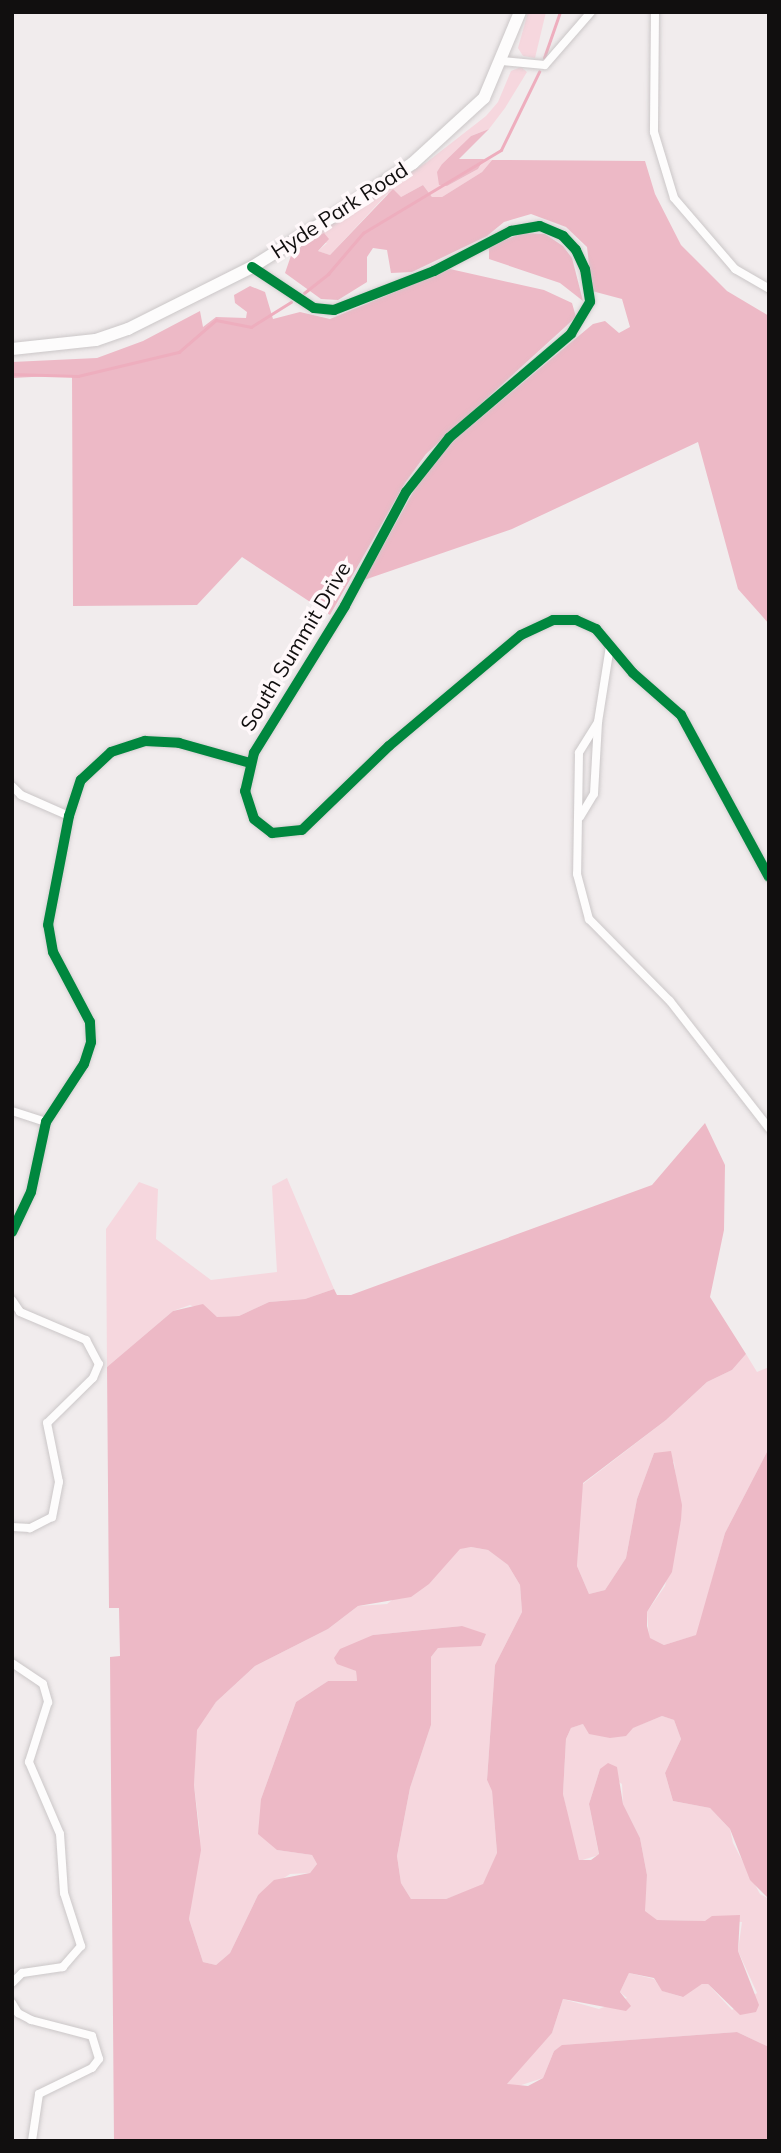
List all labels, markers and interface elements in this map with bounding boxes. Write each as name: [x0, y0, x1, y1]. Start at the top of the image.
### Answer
street label: Hyde Park Road: [266, 156, 412, 264]
street label: South Summit Drive: [235, 557, 355, 735]

